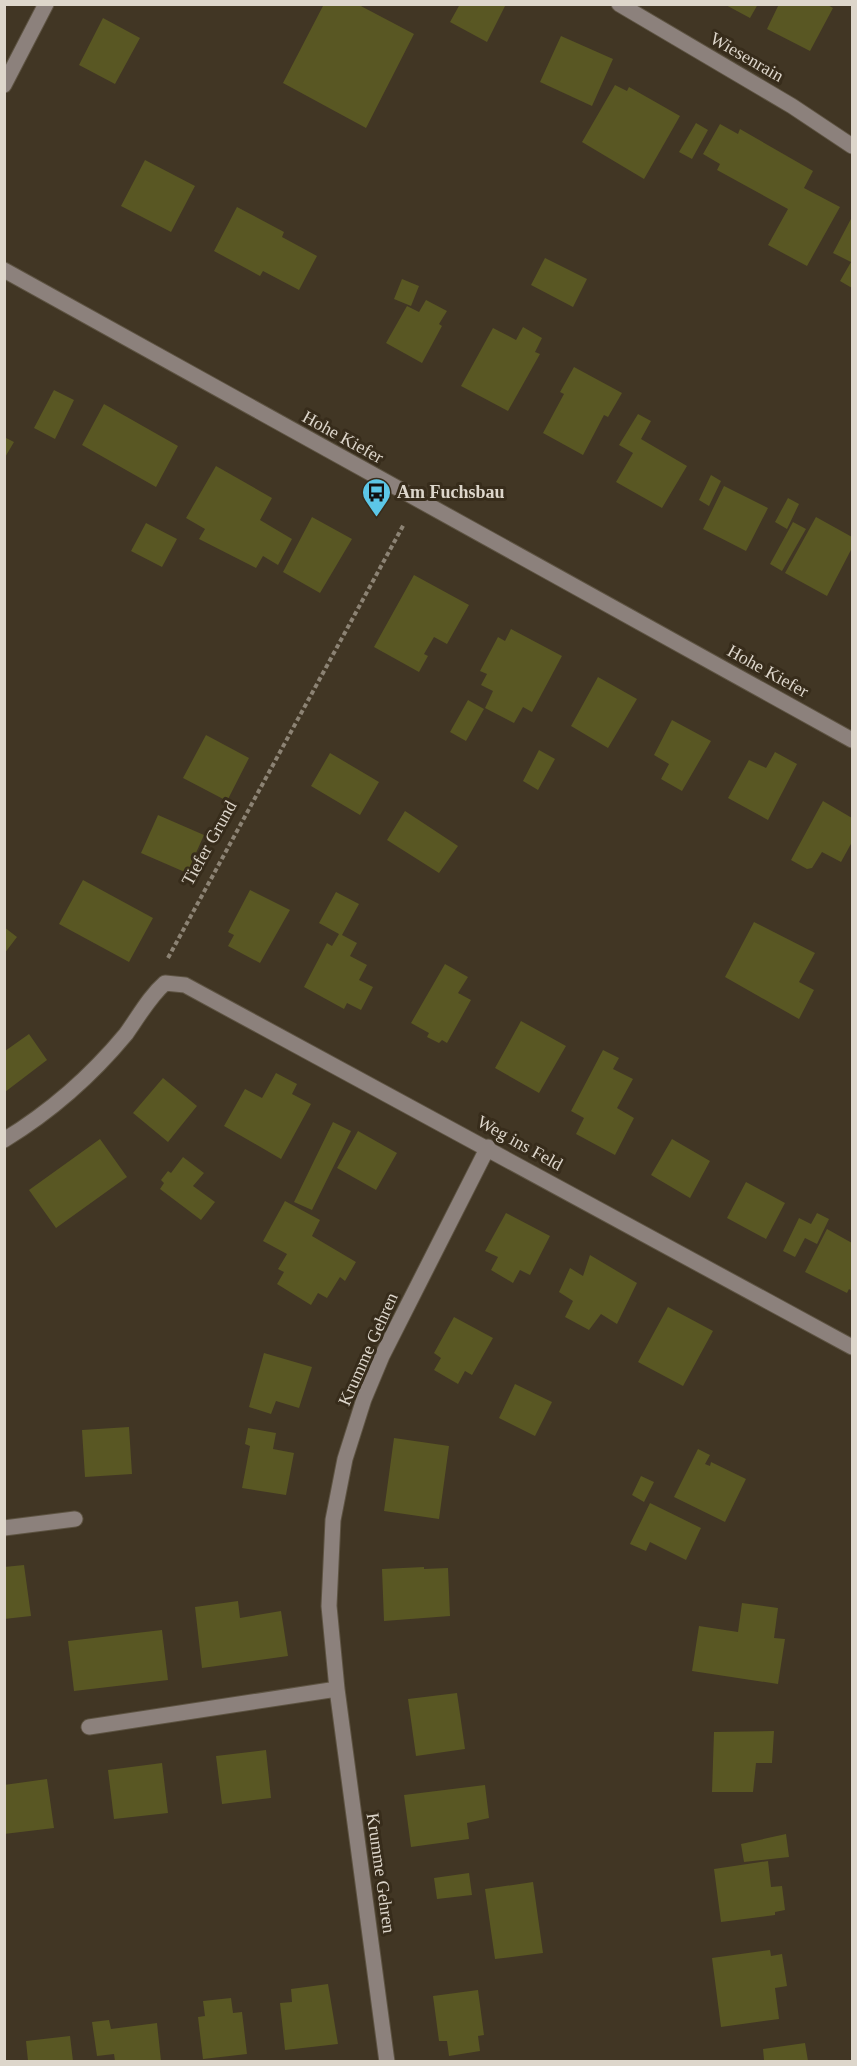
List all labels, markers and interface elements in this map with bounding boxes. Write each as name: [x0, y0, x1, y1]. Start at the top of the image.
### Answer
street label: Wiesenrain: [707, 28, 787, 86]
street label: Hohe Kiefer: [299, 407, 387, 467]
bus stop icon: Am Fuchsbau: [360, 476, 392, 518]
place label: Am Fuchsbau: [397, 482, 505, 502]
street label: Hohe Kiefer: [724, 641, 812, 701]
street label: Tiefer Grund: [178, 797, 240, 889]
street label: Weg ins Feld: [474, 1111, 566, 1175]
street label: Krumme Gehren: [334, 1289, 402, 1409]
street label: Krumme Gehren: [363, 1811, 399, 1935]

